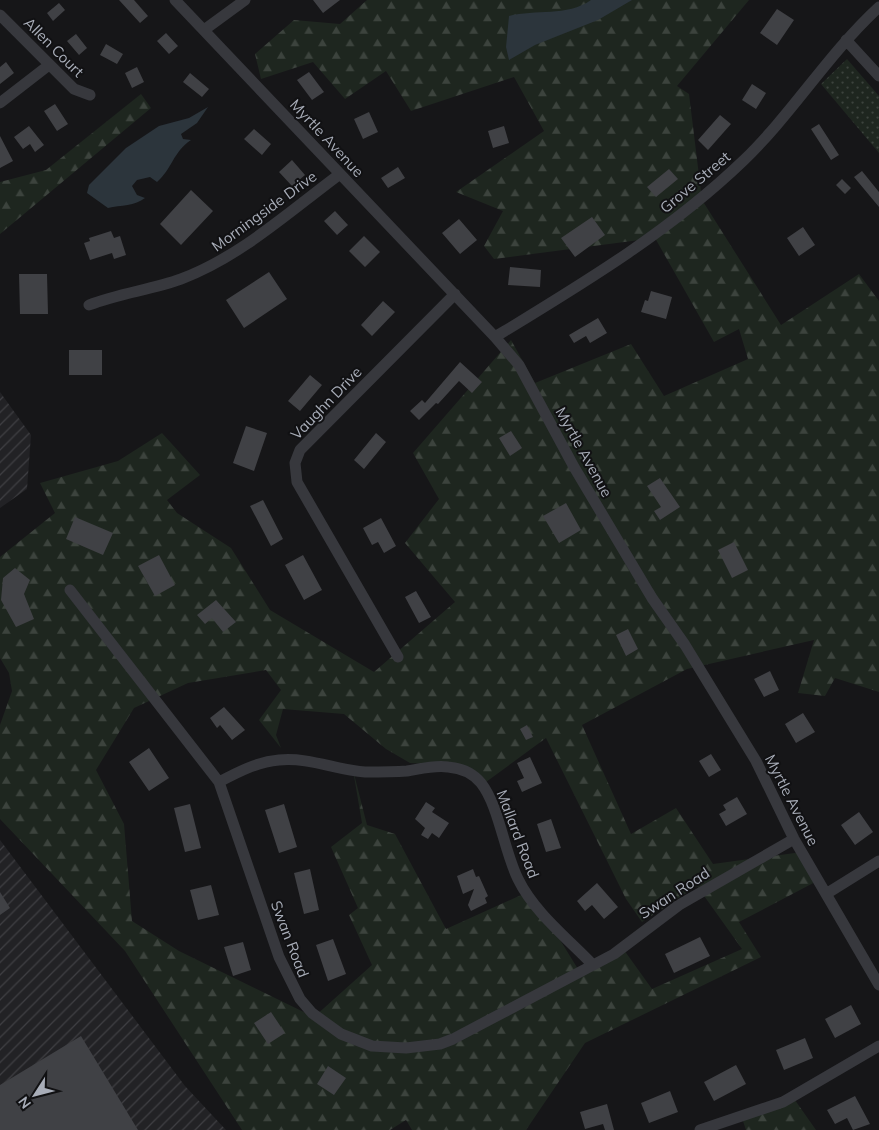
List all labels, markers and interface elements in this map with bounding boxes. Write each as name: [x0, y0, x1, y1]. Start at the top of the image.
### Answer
street label: Allen Court: [20, 13, 88, 81]
street label: Myrtle Avenue: [286, 95, 368, 181]
street label: Grove Street: [656, 147, 734, 217]
street label: Morningside Drive: [208, 166, 320, 256]
street label: Vaughn Drive: [287, 363, 365, 443]
street label: Myrtle Avenue: [551, 404, 617, 500]
street label: Myrtle Avenue: [761, 751, 823, 849]
street label: Mallard Road: [492, 787, 544, 881]
street label: Swan Road: [635, 863, 713, 923]
street label: Swan Road: [267, 898, 313, 980]
north arrow: [10, 1070, 60, 1120]
text: N: [14, 1093, 35, 1112]

